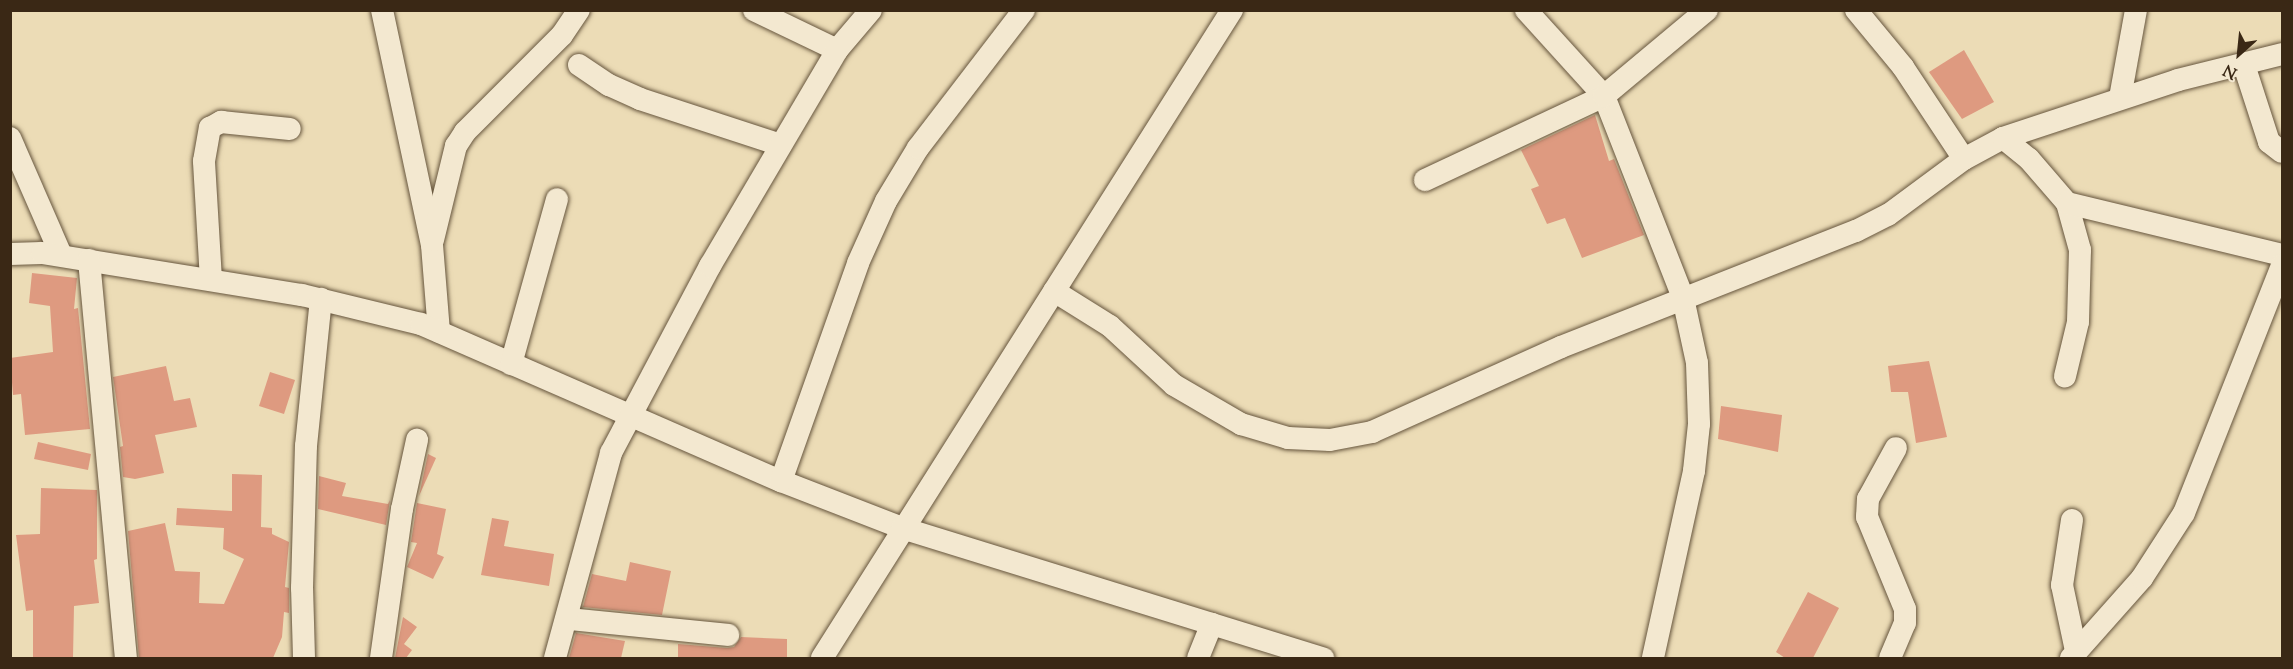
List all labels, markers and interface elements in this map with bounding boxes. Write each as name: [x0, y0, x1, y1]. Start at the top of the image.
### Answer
north arrow: [2209, 24, 2269, 84]
text: N: [2220, 57, 2242, 84]

